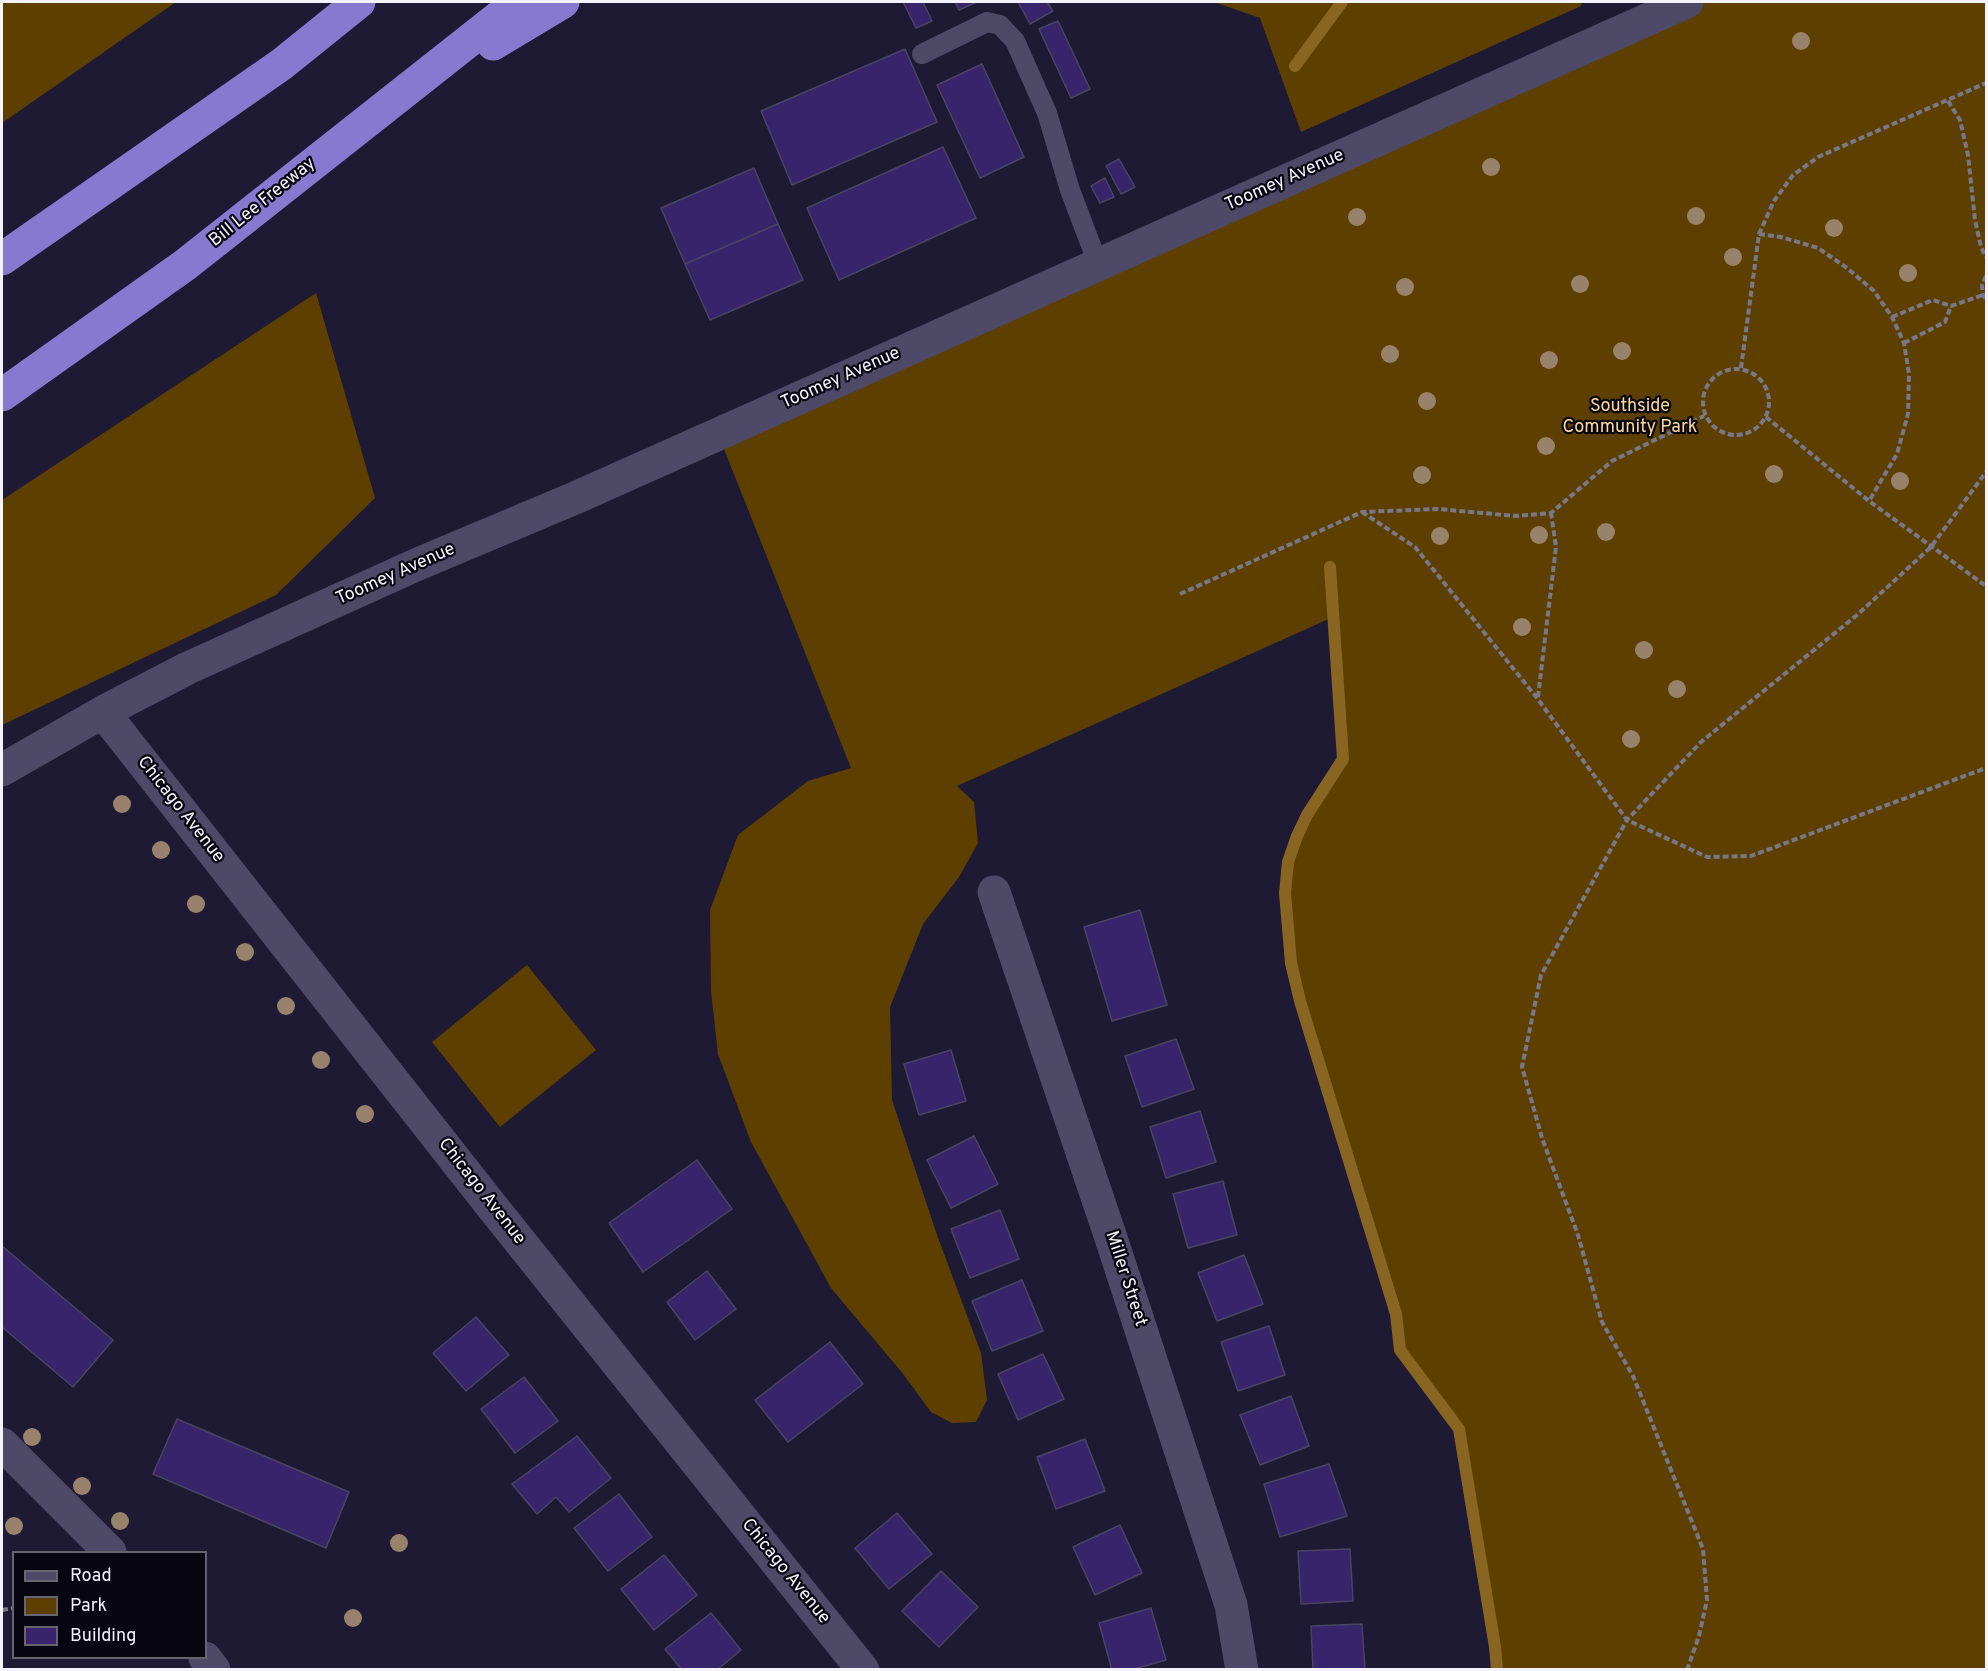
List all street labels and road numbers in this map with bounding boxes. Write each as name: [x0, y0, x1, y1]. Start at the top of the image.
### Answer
street label: Toomey Avenue: [1222, 145, 1348, 217]
street label: Bill Lee Freeway: [205, 154, 321, 252]
street label: Toomey Avenue: [778, 343, 904, 415]
street label: Toomey Avenue: [333, 539, 459, 611]
street label: Chicago Avenue: [132, 752, 228, 868]
street label: Chicago Avenue: [433, 1134, 529, 1250]
street label: Miller Street: [1099, 1229, 1151, 1329]
street label: Chicago Avenue: [736, 1515, 834, 1629]

